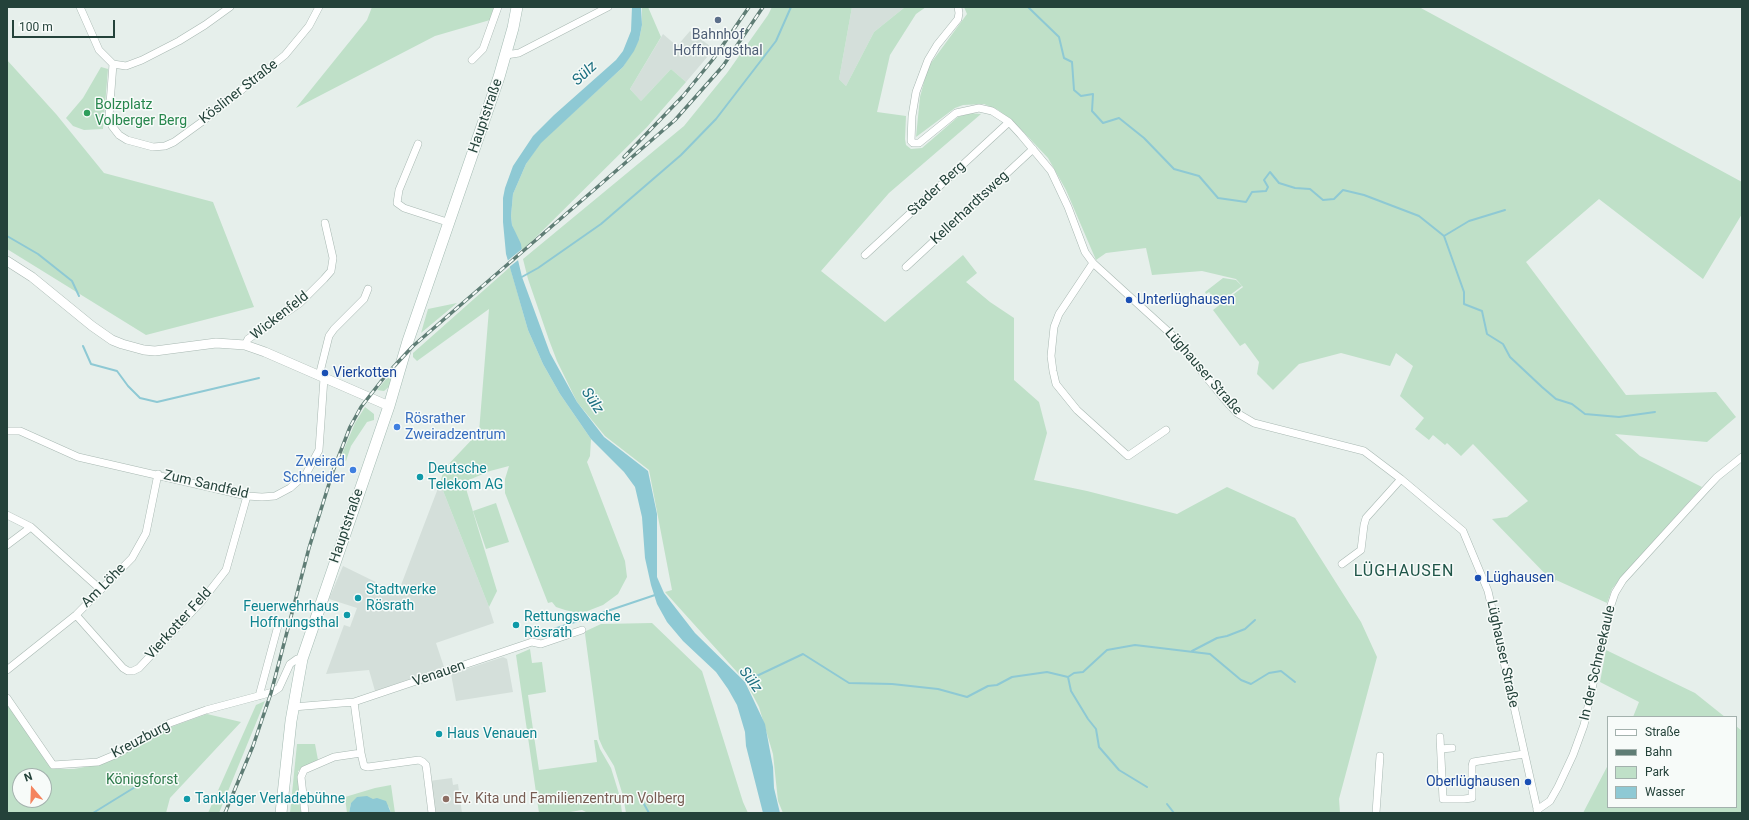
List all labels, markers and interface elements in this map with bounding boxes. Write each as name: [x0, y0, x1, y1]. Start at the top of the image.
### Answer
scale bar: [14, 12, 117, 38]
marker: Bahnhof Hoffnungsthal: [713, 15, 723, 25]
text: 100 m: [19, 20, 53, 34]
place label: Bahnhof Hoffnungsthal: [673, 27, 763, 60]
street label: Kösliner Straße: [197, 56, 281, 128]
water label: Sülz: [569, 58, 601, 90]
street label: Hauptstraße: [465, 77, 507, 155]
place label: Bolzplatz Volberger Berg: [95, 97, 187, 130]
marker: Bolzplatz Volberger Berg: [82, 108, 92, 118]
street label: Stader Berg: [905, 158, 969, 220]
street label: Kellerhardtsweg: [928, 168, 1012, 248]
street label: Wickenfeld: [248, 288, 312, 344]
place label: Unterlüghausen: [1137, 292, 1235, 308]
marker: Unterlüghausen: [1124, 295, 1134, 305]
street label: Lüghauser Straße: [1161, 325, 1245, 419]
place label: Vierkotten: [333, 365, 397, 381]
marker: Vierkotten: [320, 368, 330, 378]
water label: Sülz: [577, 385, 607, 417]
place label: Rösrather Zweiradzentrum: [405, 411, 506, 444]
marker: Rösrather Zweiradzentrum: [392, 422, 402, 432]
place label: Zweirad Schneider: [283, 454, 345, 486]
place label: Deutsche Telekom AG: [428, 461, 503, 494]
marker: Zweirad Schneider: [348, 465, 358, 475]
street label: Zum Sandfeld: [162, 467, 250, 503]
marker: Deutsche Telekom AG: [415, 472, 425, 482]
street label: Hauptstraße: [326, 487, 368, 565]
street label: Am Löhe: [78, 560, 130, 612]
district label: LÜGHAUSEN: [1354, 562, 1454, 582]
place label: Lüghausen: [1486, 570, 1554, 586]
marker: Lüghausen: [1473, 573, 1483, 583]
place label: Stadtwerke Rösrath: [366, 582, 436, 614]
street label: Vierkotter Feld: [142, 585, 216, 663]
marker: Stadtwerke Rösrath: [353, 593, 363, 603]
place label: Feuerwehrhaus Hoffnungsthal: [243, 599, 339, 632]
street label: Lüghauser Straße: [1482, 599, 1522, 709]
street label: In der Schneekaule: [1577, 604, 1619, 722]
place label: Rettungswache Rösrath: [524, 609, 620, 642]
marker: Feuerwehrhaus Hoffnungsthal: [342, 610, 352, 620]
marker: Rettungswache Rösrath: [511, 620, 521, 630]
street label: Venauen: [411, 657, 467, 691]
water label: Sülz: [735, 664, 765, 696]
legend: [1607, 716, 1737, 808]
street label: Kreuzburg: [109, 718, 173, 762]
text: Straße: [1645, 725, 1680, 739]
place label: Haus Venauen: [447, 726, 537, 742]
marker: Haus Venauen: [434, 729, 444, 739]
text: Bahn: [1645, 745, 1672, 759]
text: Park: [1645, 765, 1669, 779]
north arrow: [12, 768, 52, 808]
text: N: [22, 770, 34, 785]
park label: Königsforst: [106, 772, 178, 788]
place label: Oberlüghausen: [1426, 774, 1520, 790]
marker: Oberlüghausen: [1523, 777, 1533, 787]
text: Wasser: [1645, 785, 1685, 799]
place label: Tanklager Verladebühne: [195, 791, 345, 807]
place label: Ev. Kita und Familienzentrum Volberg: [454, 791, 685, 807]
marker: Tanklager Verladebühne: [182, 794, 192, 804]
marker: Ev. Kita und Familienzentrum Volberg: [441, 794, 451, 804]

